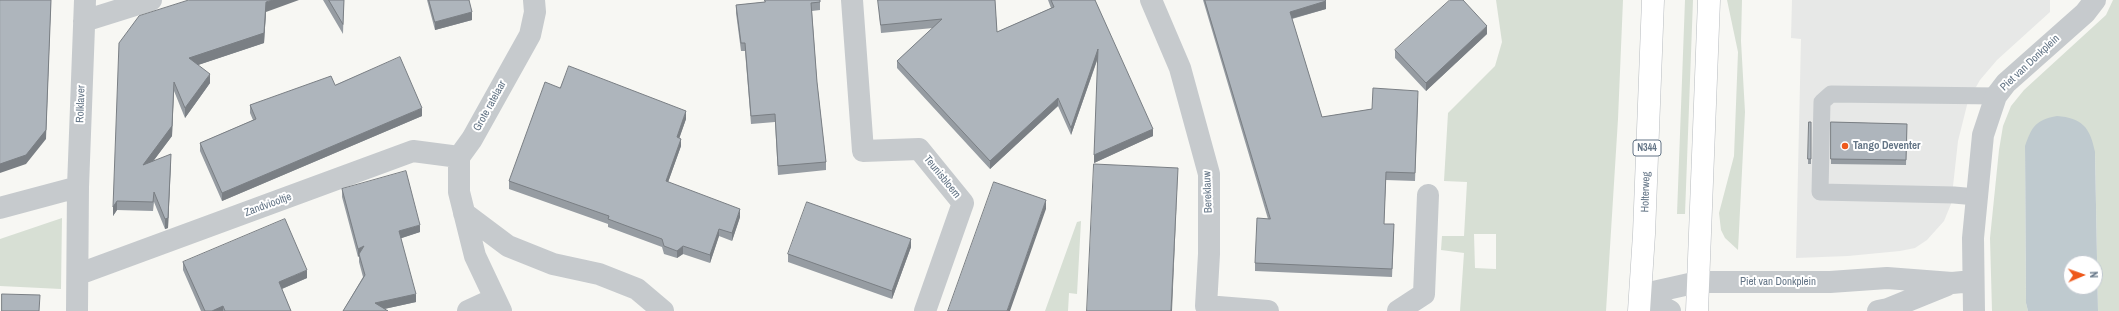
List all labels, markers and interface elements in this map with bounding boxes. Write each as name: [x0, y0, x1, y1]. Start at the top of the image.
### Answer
street label: Piet van Donkplein: [1998, 32, 2062, 94]
street label: Grote ratelaar: [471, 78, 509, 134]
street label: Rolklaver: [74, 85, 88, 123]
place label: Tango Deventer: [1853, 139, 1921, 153]
road number: N344: [1633, 140, 1661, 156]
marker: Tango Deventer: [1840, 141, 1850, 151]
street label: Teunisbloem: [921, 153, 963, 201]
street label: Bereklauw: [1201, 171, 1215, 213]
street label: Holterweg: [1639, 171, 1653, 213]
street label: Zandviooltje: [243, 190, 293, 220]
north arrow: [2063, 255, 2103, 295]
text: N: [2087, 271, 2101, 278]
street label: Piet van Donkplein: [1740, 275, 1816, 289]

